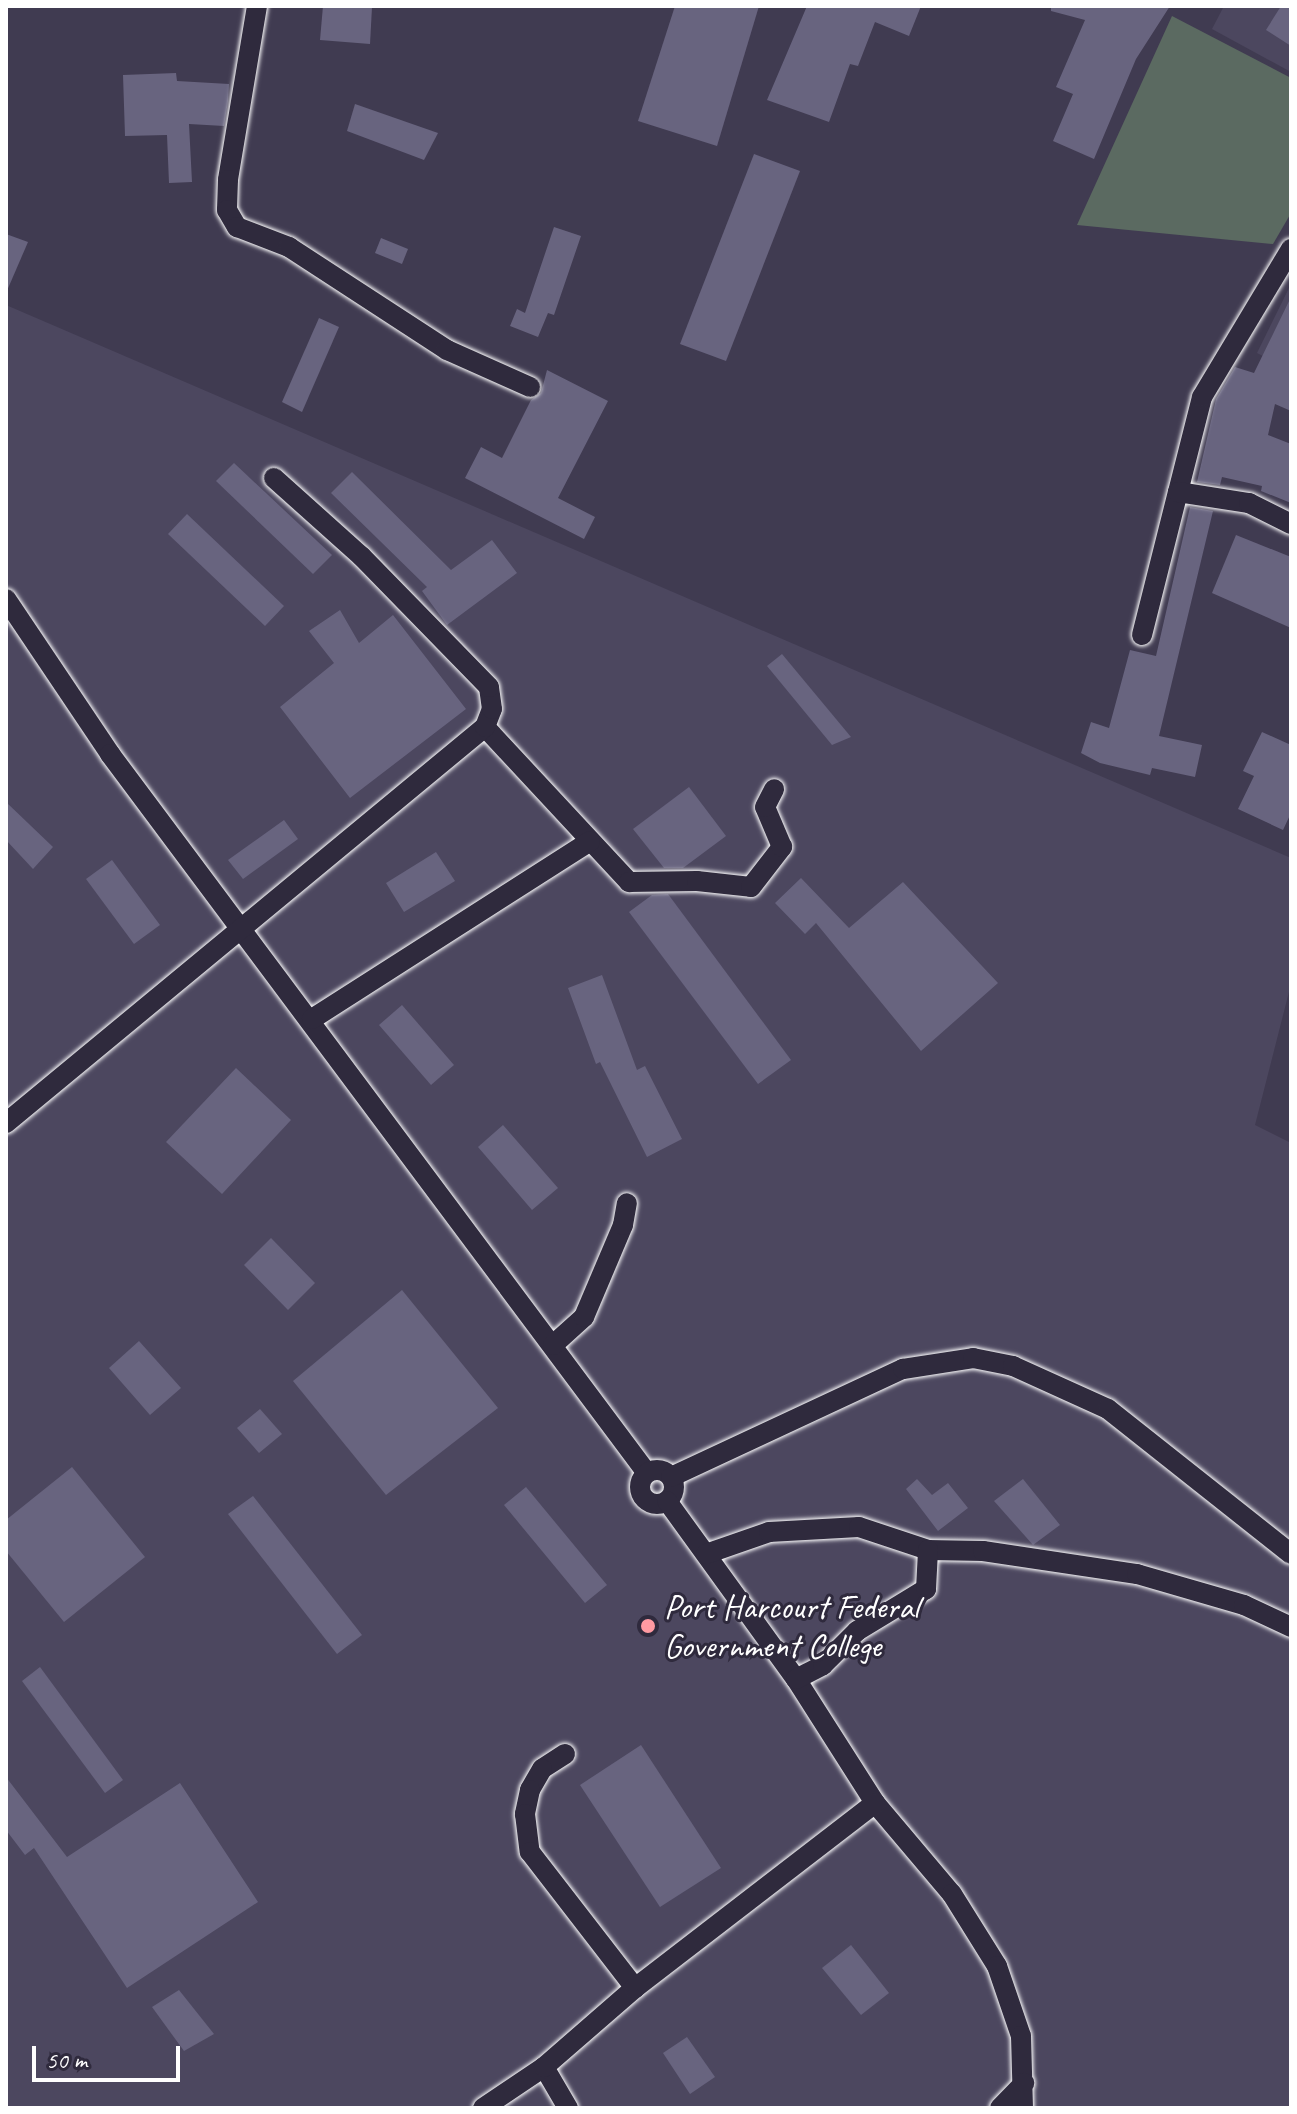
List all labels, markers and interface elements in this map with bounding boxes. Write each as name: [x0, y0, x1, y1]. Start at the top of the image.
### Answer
place label: Port Harcourt Federal Government College: [664, 1586, 919, 1666]
marker: Port Harcourt Federal Government College: [639, 1617, 657, 1635]
scale bar: [36, 2030, 184, 2080]
text: 50 m: [46, 2045, 87, 2075]

